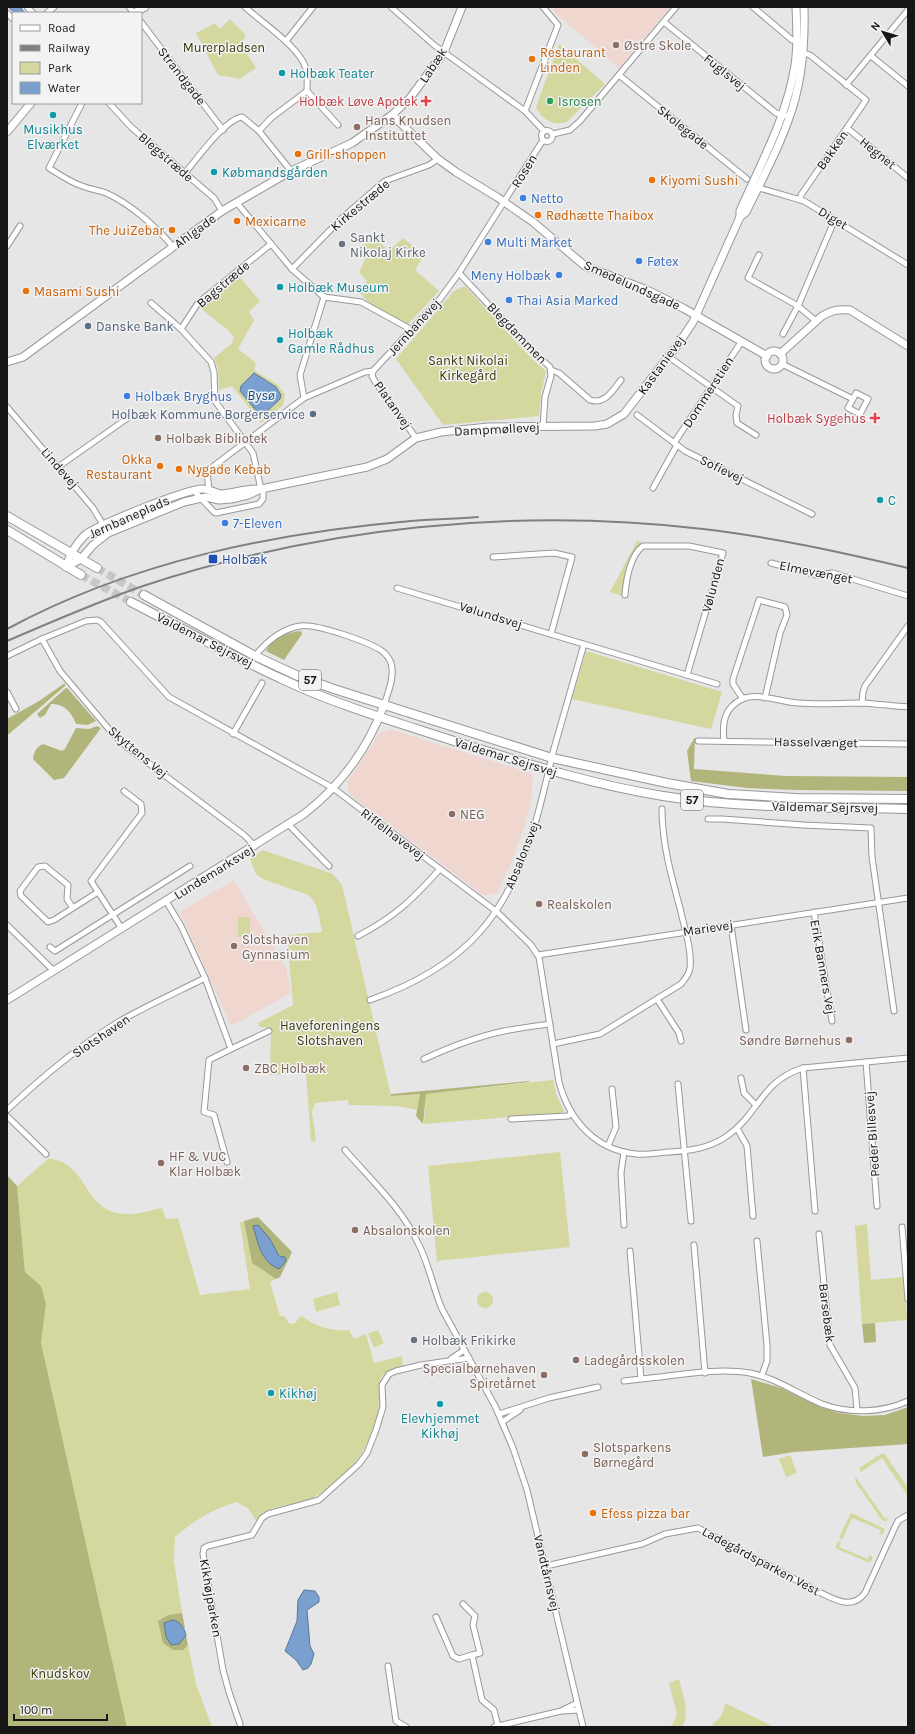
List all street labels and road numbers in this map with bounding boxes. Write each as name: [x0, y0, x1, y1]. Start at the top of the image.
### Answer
street label: Strandgade: [155, 44, 209, 108]
street label: Labæk: [416, 44, 450, 86]
street label: Fuglsvej: [701, 51, 749, 93]
street label: Skolegade: [654, 102, 712, 152]
street label: Bakken: [813, 128, 851, 172]
street label: Blegstræde: [136, 129, 197, 185]
street label: Hegnet: [857, 134, 899, 172]
street label: Rosen: [508, 152, 540, 190]
street label: Kirkestræde: [327, 176, 393, 234]
street label: Diget: [816, 203, 850, 233]
street label: Ahlgade: [171, 211, 219, 251]
street label: Bagstræde: [194, 257, 253, 310]
street label: Smedelundsgade: [582, 257, 683, 313]
street label: Jernbanevej: [385, 296, 443, 358]
street label: Blegdammen: [484, 299, 550, 367]
street label: Kastanievej: [634, 332, 688, 398]
street label: Dommerstien: [680, 354, 736, 430]
street label: Platanvej: [371, 378, 415, 432]
street label: Dampmøllevej: [454, 419, 540, 439]
street label: Lindevej: [38, 444, 82, 492]
street label: Sofievej: [697, 452, 747, 486]
street label: Jernbaneplads: [86, 492, 172, 542]
street label: Vølunden: [699, 556, 727, 614]
street label: Elmevænget: [778, 558, 854, 586]
street label: Vølundsvej: [458, 598, 524, 632]
street label: Valdemar Sejrsvej: [154, 609, 256, 671]
road number: 57: [299, 670, 321, 690]
street label: Skyttens Vej: [105, 723, 171, 781]
street label: Valdemar Sejrsvej: [453, 734, 559, 780]
street label: Hasselvænget: [774, 734, 858, 750]
road number: 57: [681, 790, 703, 810]
street label: Valdemar Sejrsvej: [772, 799, 878, 815]
street label: Riffelhavevej: [358, 805, 428, 863]
street label: Absalonsvej: [502, 819, 542, 891]
street label: Lundemarksvej: [171, 841, 257, 903]
street label: Marievej: [682, 917, 734, 939]
street label: Erik Banners Vej: [807, 918, 839, 1016]
street label: Slotshaven: [69, 1011, 133, 1061]
street label: Peder Billesvej: [862, 1091, 882, 1177]
street label: Barsebæk: [816, 1283, 838, 1343]
street label: Ladegårdsparken Vest: [700, 1524, 822, 1598]
street label: Vandtårnsvej: [531, 1533, 563, 1613]
street label: Kikhøjparken: [197, 1558, 225, 1638]

